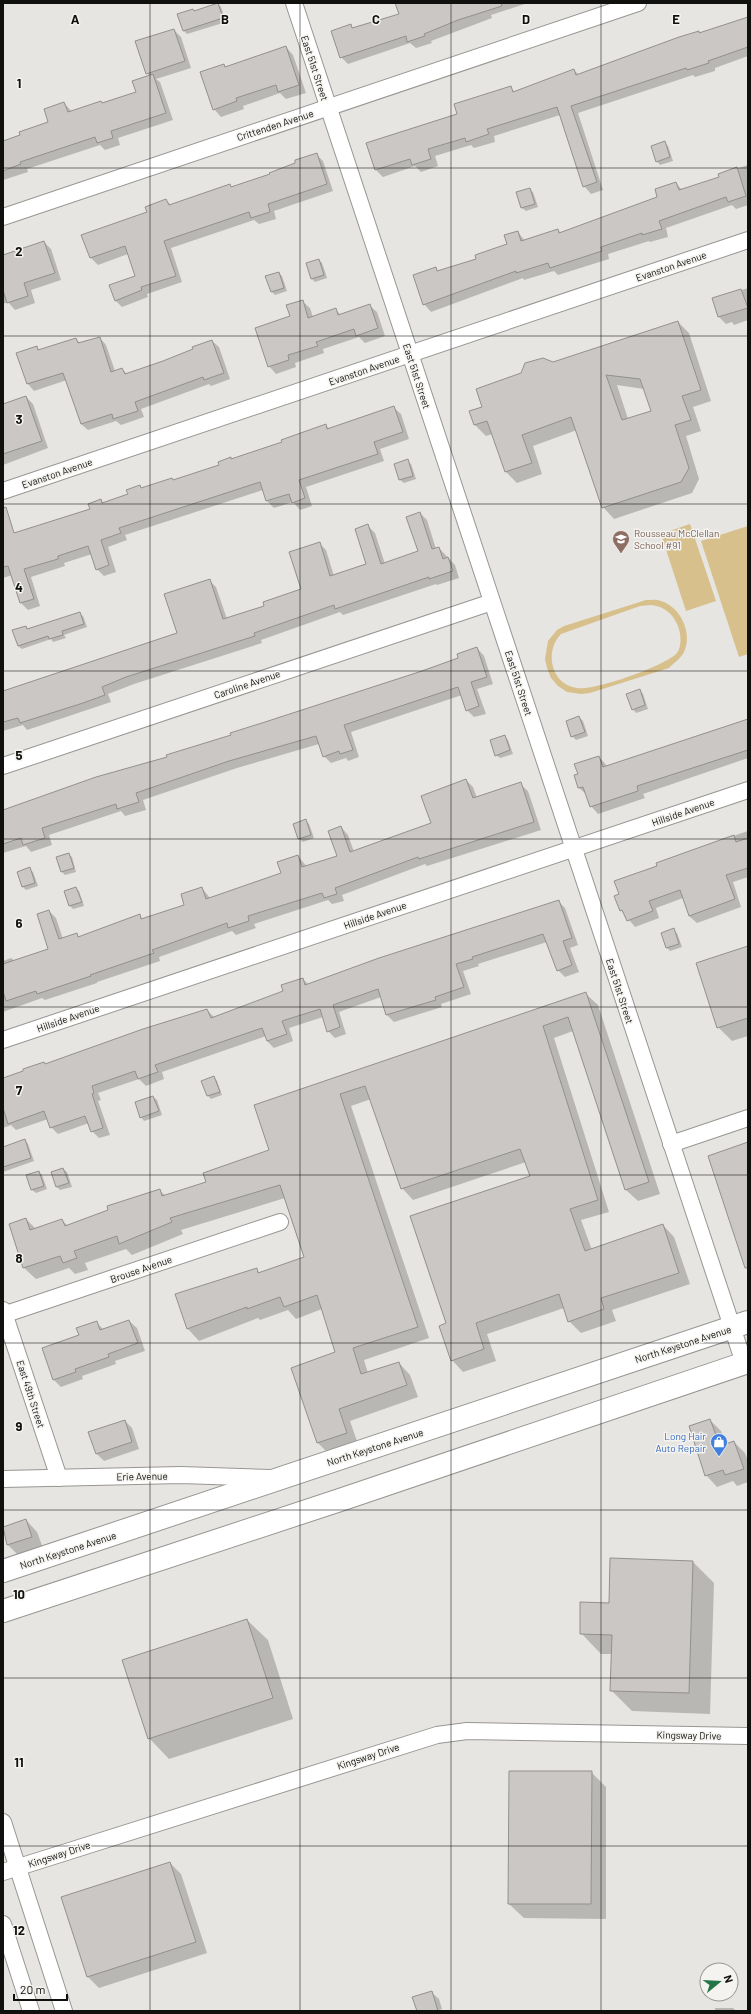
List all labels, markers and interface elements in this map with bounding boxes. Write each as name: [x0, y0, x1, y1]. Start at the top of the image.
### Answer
text: A: [71, 11, 80, 27]
text: B: [221, 11, 229, 27]
text: C: [372, 11, 380, 27]
text: D: [522, 11, 530, 27]
text: E: [672, 11, 680, 27]
street label: East 51st Street: [299, 34, 331, 102]
text: 1: [17, 75, 21, 91]
street label: Crittenden Avenue: [235, 107, 315, 143]
text: 2: [15, 243, 23, 259]
street label: Evanston Avenue: [634, 248, 708, 284]
street label: East 51st Street: [401, 342, 433, 410]
street label: Evanston Avenue: [327, 352, 401, 388]
text: 3: [15, 411, 23, 427]
street label: Evanston Avenue: [20, 455, 94, 491]
place label: Rousseau McClellan School #91: [634, 527, 719, 551]
school or university icon: Rousseau McClellan School #91: [611, 529, 631, 554]
text: 4: [15, 579, 23, 595]
street label: East 51st Street: [503, 649, 535, 717]
street label: Caroline Avenue: [212, 667, 282, 701]
text: 5: [15, 747, 23, 763]
street label: Hillside Avenue: [650, 796, 716, 828]
street label: Hillside Avenue: [342, 899, 408, 931]
text: 6: [16, 915, 23, 931]
street label: East 51st Street: [604, 957, 636, 1025]
street label: Hillside Avenue: [35, 1002, 101, 1034]
text: 7: [16, 1082, 23, 1098]
text: 8: [15, 1250, 23, 1266]
street label: Brouse Avenue: [109, 1253, 173, 1285]
street label: North Keystone Avenue: [633, 1323, 733, 1365]
street label: East 49th Street: [14, 1359, 48, 1429]
street label: North Keystone Avenue: [325, 1426, 425, 1468]
place label: Long Hair Auto Repair: [655, 1430, 706, 1454]
shop icon: Long Hair Auto Repair: [709, 1432, 729, 1457]
street label: Erie Avenue: [116, 1470, 168, 1482]
street label: North Keystone Avenue: [18, 1529, 118, 1571]
text: 10: [13, 1586, 25, 1602]
street label: Kingsway Drive: [656, 1728, 722, 1742]
street label: Kingsway Drive: [335, 1740, 401, 1772]
text: 11: [14, 1754, 24, 1770]
street label: Kingsway Drive: [26, 1838, 92, 1870]
text: 12: [13, 1922, 25, 1938]
north arrow: [699, 1962, 739, 2002]
text: N: [722, 1973, 736, 1984]
scale bar: [14, 1976, 67, 2002]
text: 20 m: [20, 1982, 46, 1996]

